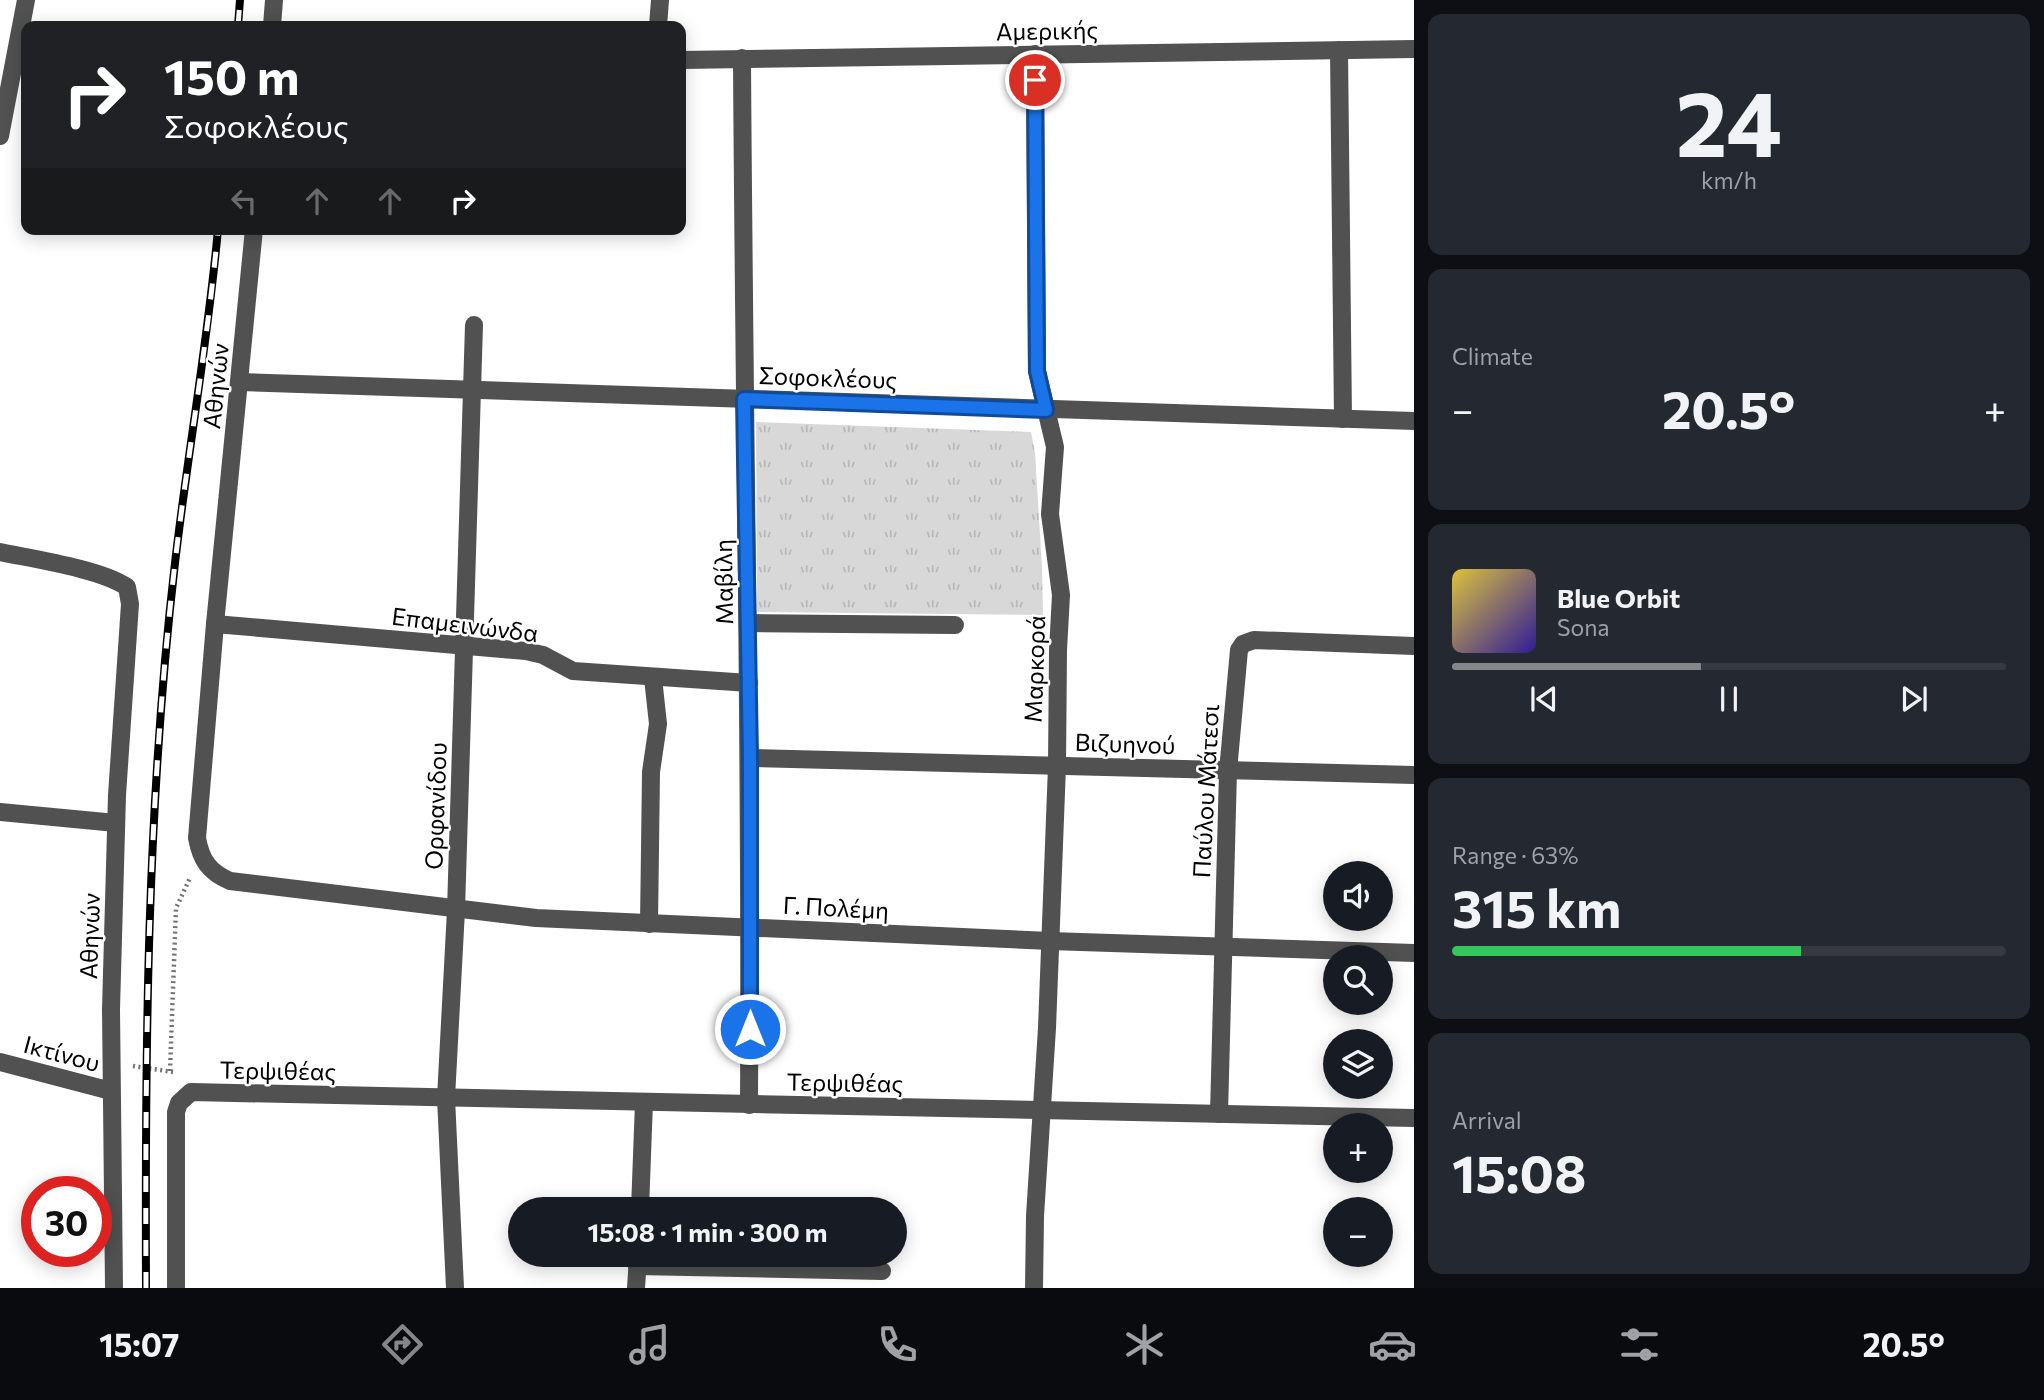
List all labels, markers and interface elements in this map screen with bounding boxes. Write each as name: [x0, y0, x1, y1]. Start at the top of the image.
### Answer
street label: Αμερικής: [996, 15, 1098, 45]
text: 150 m: [164, 45, 299, 105]
icon: right: [49, 49, 140, 140]
pin: [1005, 50, 1065, 110]
icon: arrive: [1016, 61, 1054, 99]
text: 24: [1676, 64, 1782, 176]
text: Σοφοκλέους: [164, 105, 349, 145]
text: km/h: [1701, 166, 1757, 194]
icon: left: [225, 182, 263, 220]
icon: ahead: [298, 182, 336, 220]
icon: ahead: [371, 182, 409, 220]
icon: right: [444, 182, 482, 220]
street label: Αθηνών: [196, 342, 234, 430]
text: Climate: [1452, 342, 1533, 370]
street label: Σοφοκλέους: [758, 360, 898, 394]
text: 20.5°: [1662, 376, 1795, 440]
text: −: [1452, 385, 1474, 432]
text: +: [1984, 385, 2006, 432]
street label: Μαβίλη: [708, 539, 738, 625]
text: Blue Orbit: [1557, 582, 1680, 613]
street label: Επαμεινώνδα: [390, 601, 540, 647]
text: Sona: [1557, 613, 1609, 641]
street label: Μαρκορά: [1018, 615, 1050, 723]
icon: previous: [1525, 680, 1563, 718]
icon: pause: [1710, 680, 1748, 718]
icon: next: [1895, 680, 1933, 718]
street label: Παύλου Μάτεσι: [1186, 703, 1224, 879]
street label: Βιζυηνού: [1074, 727, 1176, 759]
street label: Ορφανίδου: [418, 742, 452, 870]
text: Range · 63%: [1452, 841, 1578, 869]
map controls: [1323, 861, 1393, 1267]
button: sound: [1323, 861, 1393, 931]
text: 315 km: [1452, 875, 1621, 939]
street label: Γ. Πολέμη: [782, 890, 890, 924]
street label: Αθηνών: [73, 892, 105, 980]
button: search: [1323, 945, 1393, 1015]
position arrow: [713, 992, 787, 1066]
street label: Ικτίνου: [21, 1029, 103, 1077]
button: layers: [1323, 1029, 1393, 1099]
street label: Τερψιθέας: [219, 1054, 337, 1086]
street label: Τερψιθέας: [786, 1066, 904, 1098]
text: Arrival: [1452, 1106, 1522, 1134]
button: +: [1323, 1113, 1393, 1183]
text: 15:08: [1452, 1140, 1586, 1204]
speed limit sign: 30: [21, 1176, 112, 1267]
button: −: [1323, 1197, 1393, 1267]
text: 15:08 · 1 min · 300 m: [588, 1216, 827, 1247]
icon: directions: [378, 1320, 427, 1369]
icon: music: [625, 1320, 674, 1369]
icon: phone: [873, 1320, 922, 1369]
icon: climate: [1120, 1320, 1169, 1369]
icon: car: [1368, 1320, 1417, 1369]
icon: filters: [1615, 1320, 1664, 1369]
text: 15:07: [99, 1324, 179, 1364]
text: 20.5°: [1863, 1324, 1945, 1364]

